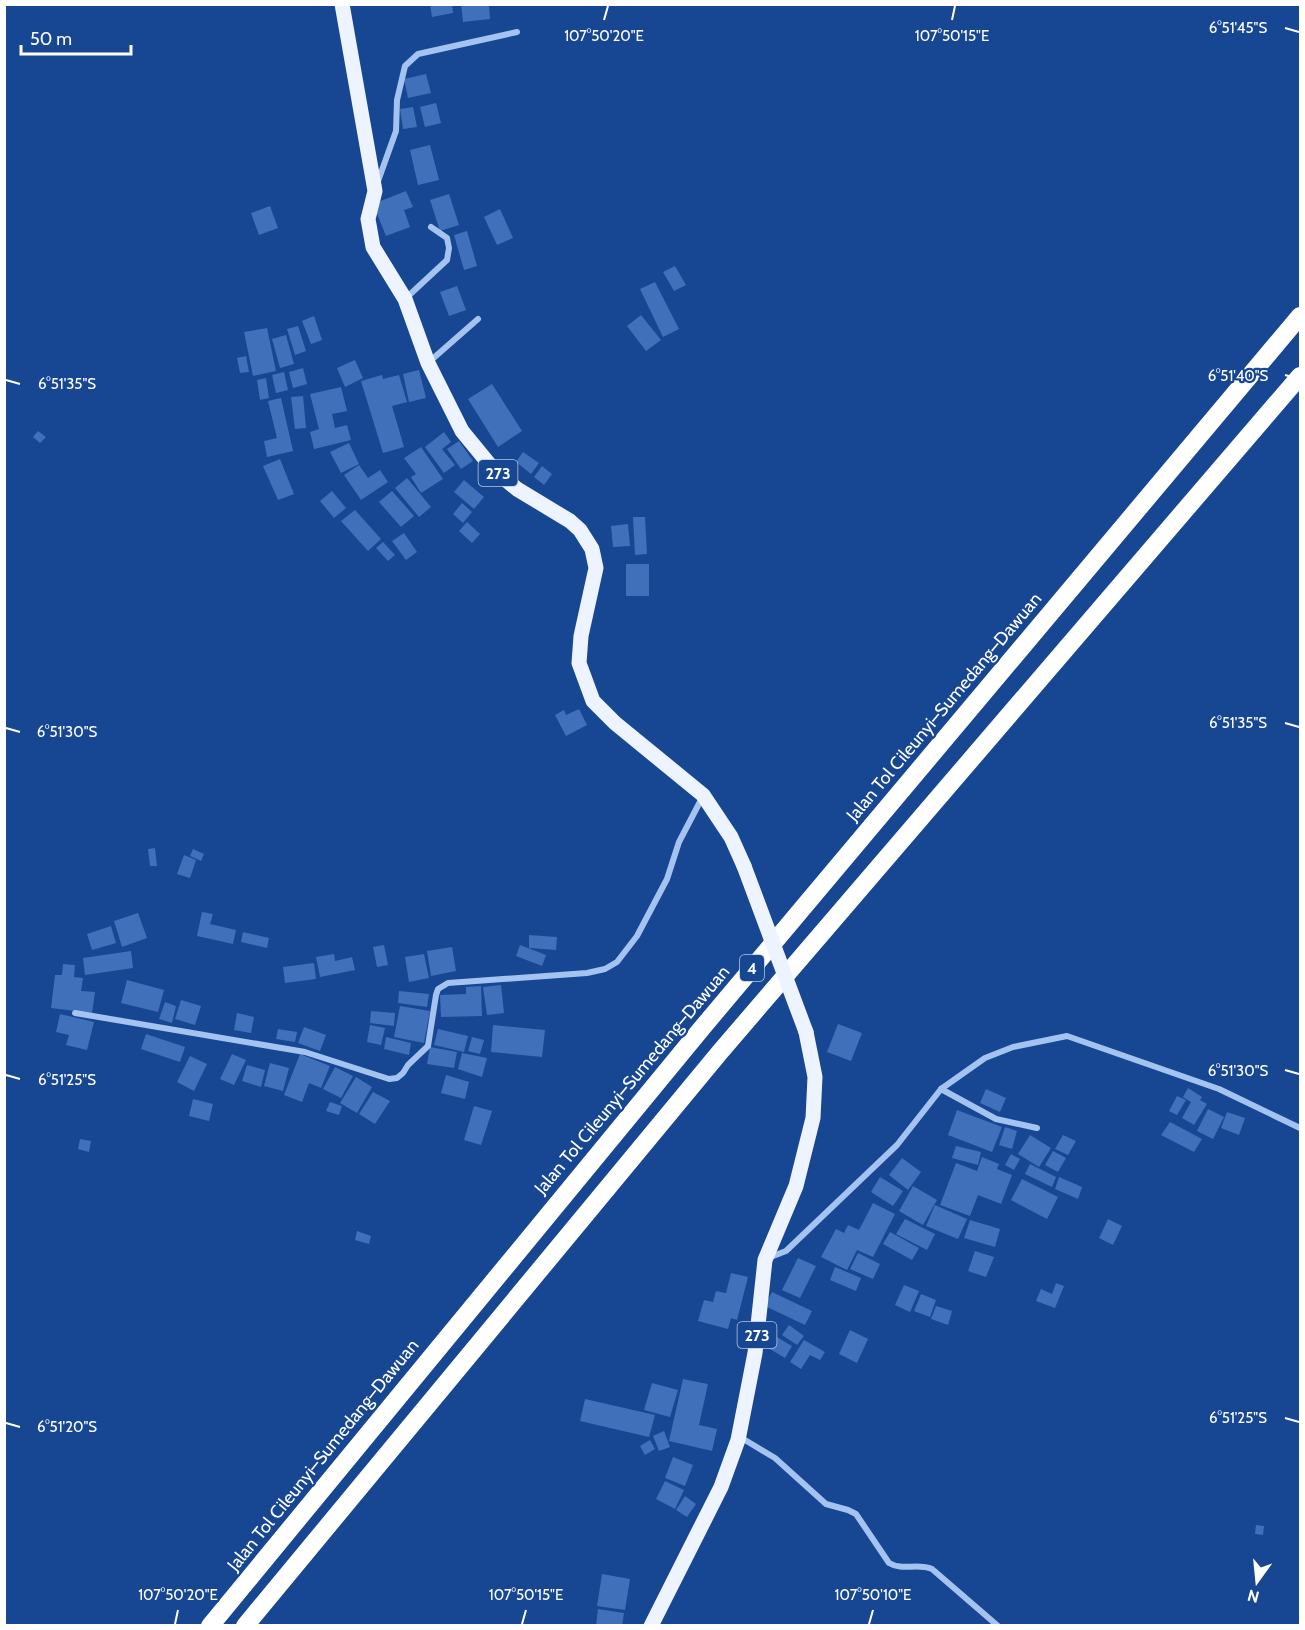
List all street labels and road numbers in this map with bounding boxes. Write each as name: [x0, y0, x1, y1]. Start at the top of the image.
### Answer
road number: 273: [478, 460, 518, 486]
street label: Jalan Tol Cileunyi–Sumedang–Dawuan: [841, 588, 1046, 827]
road number: 4: [740, 955, 764, 981]
street label: Jalan Tol Cileunyi–Sumedang–Dawuan: [529, 961, 734, 1200]
road number: 273: [738, 1322, 777, 1348]
street label: Jalan Tol Cileunyi–Sumedang–Dawuan: [222, 1335, 423, 1576]

